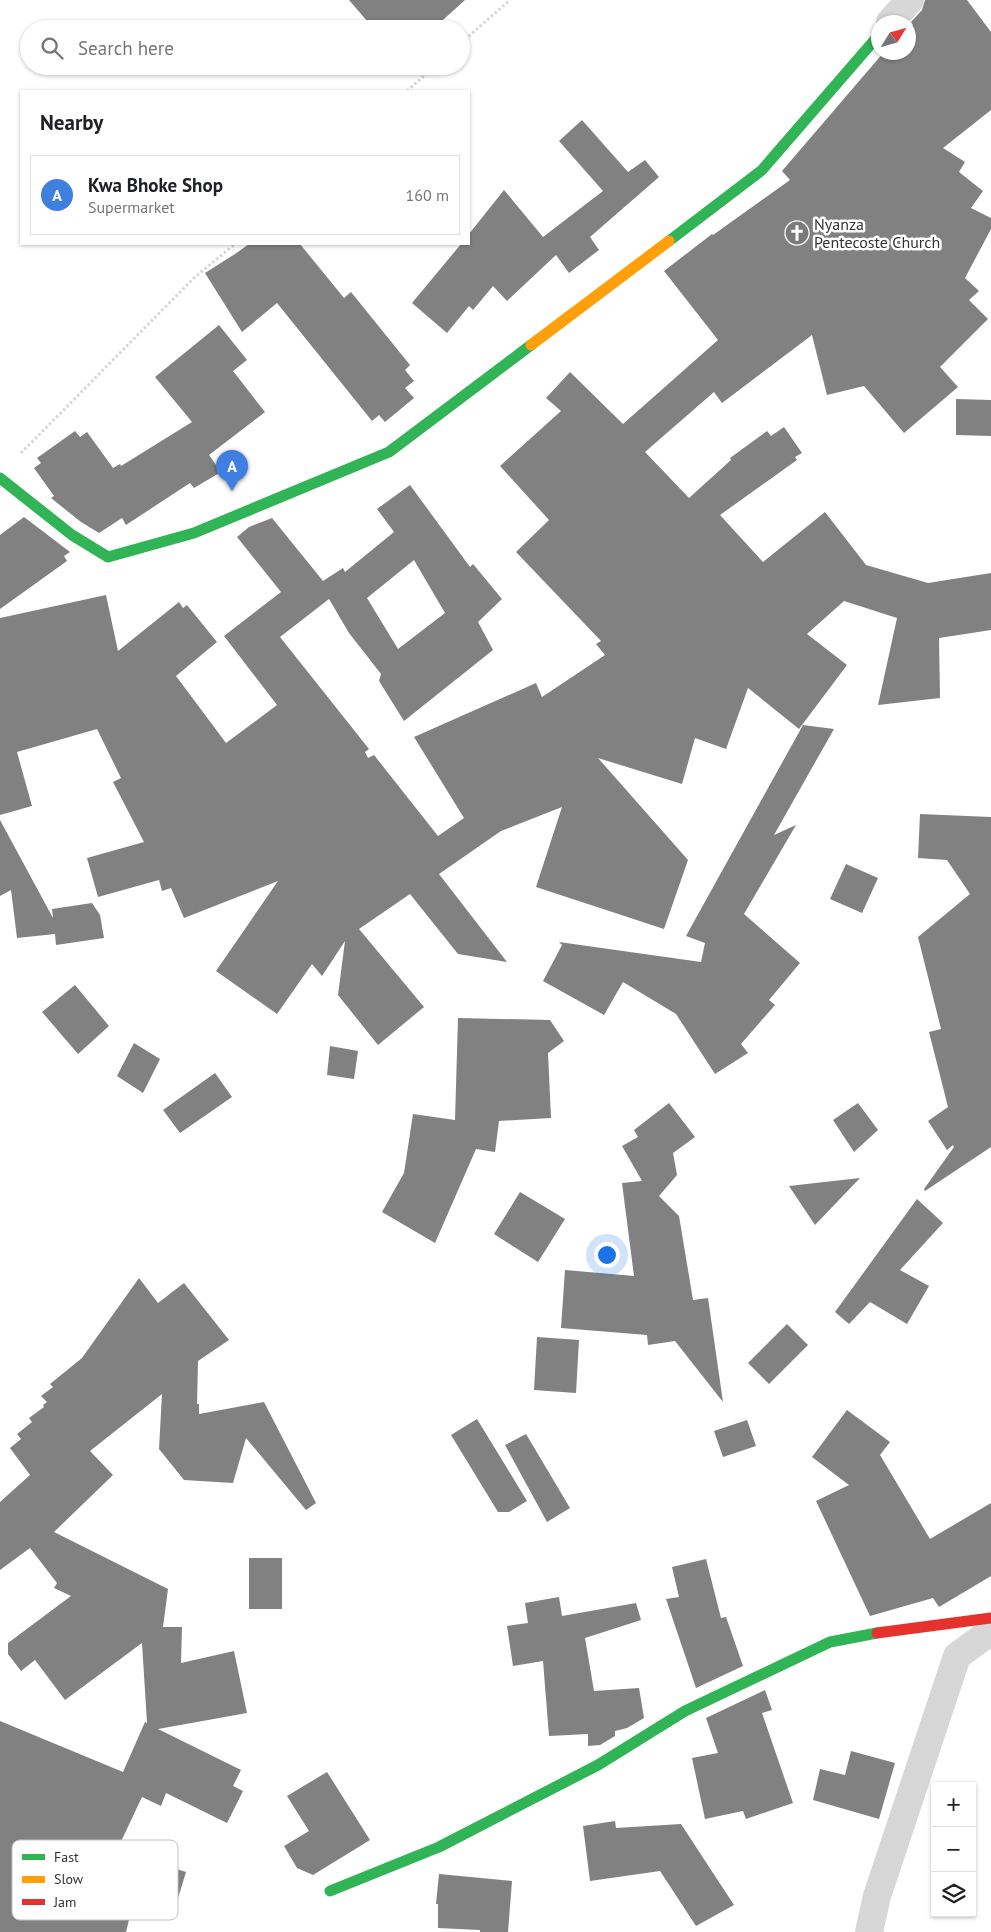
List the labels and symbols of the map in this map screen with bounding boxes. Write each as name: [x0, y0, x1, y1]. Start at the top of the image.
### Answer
north arrow: [871, 15, 916, 60]
place label: Nyanza Pentecoste Church: [814, 214, 940, 252]
church icon: Nyanza Pentecoste Church: [784, 220, 810, 246]
pin: A: [216, 450, 248, 491]
your location: [594, 1242, 620, 1268]
legend: [12, 1840, 178, 1920]
text: Fast: [54, 1848, 79, 1866]
text: Slow: [54, 1870, 84, 1888]
text: Jam: [53, 1893, 76, 1911]

